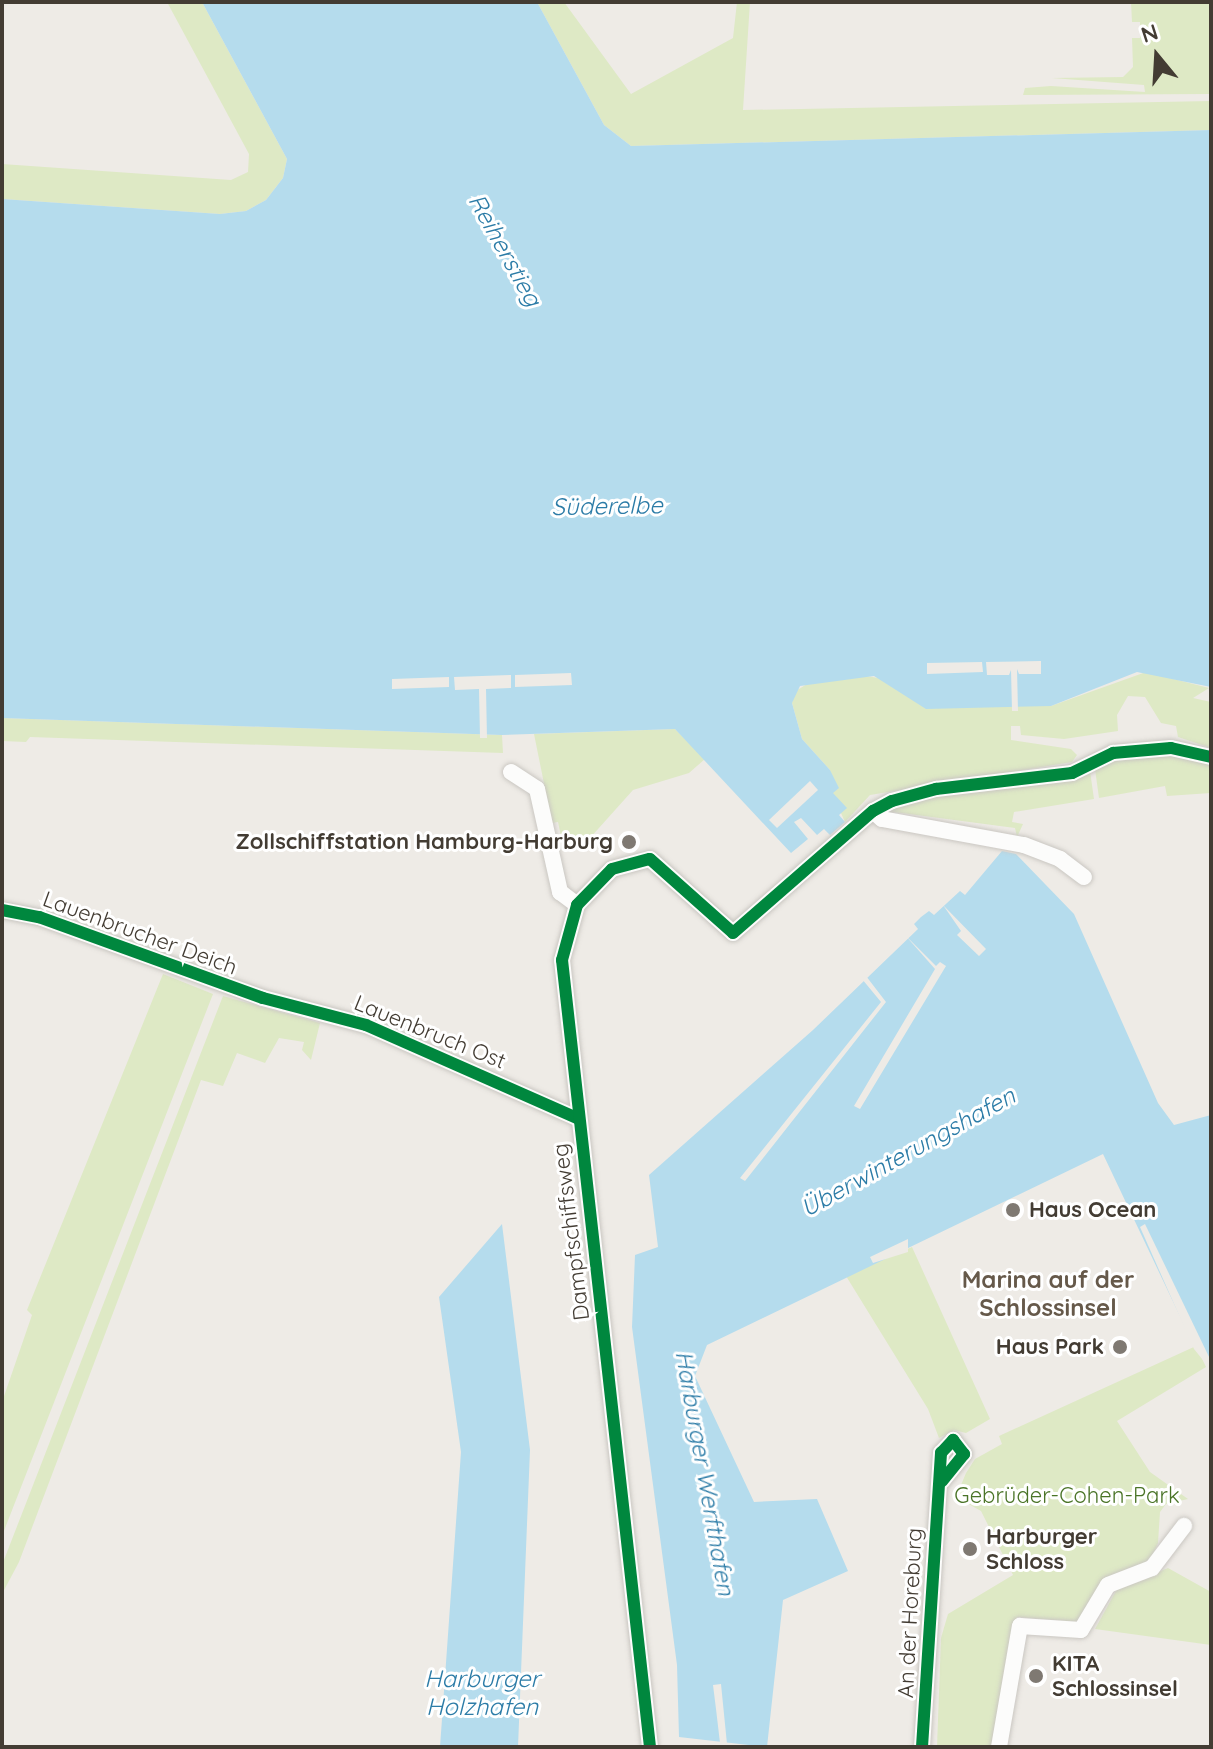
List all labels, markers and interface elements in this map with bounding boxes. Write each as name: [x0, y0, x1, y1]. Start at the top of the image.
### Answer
north arrow: [1117, 16, 1197, 96]
text: N: [1138, 17, 1162, 49]
water label: Reiherstieg: [462, 189, 548, 311]
water label: Süderelbe: [551, 491, 663, 521]
place label: Zollschiffstation Hamburg-Harburg: [236, 829, 613, 855]
marker: Zollschiffstation Hamburg-Harburg: [620, 833, 638, 851]
street label: Lauenbrucher Deich: [39, 886, 241, 980]
street label: Lauenbruch Ost: [350, 990, 510, 1074]
water label: Überwinterungshafen: [796, 1081, 1020, 1223]
street label: Dampfschiffsweg: [547, 1142, 595, 1322]
place label: Haus Ocean: [1029, 1197, 1156, 1223]
marker: Haus Ocean: [1004, 1201, 1022, 1219]
district label: Marina auf der Schlossinsel: [962, 1266, 1134, 1322]
place label: Haus Park: [996, 1334, 1104, 1360]
marker: Haus Park: [1111, 1338, 1129, 1356]
water label: Harburger Werfthafen: [669, 1348, 741, 1598]
park label: Gebrüder-Cohen-Park: [954, 1483, 1180, 1509]
place label: Harburger Schloss: [986, 1523, 1097, 1574]
street label: An der Horeburg: [892, 1527, 928, 1699]
marker: Harburger Schloss: [961, 1540, 979, 1558]
place label: KITA Schlossinsel: [1052, 1650, 1178, 1702]
water label: Harburger Holzhafen: [424, 1665, 540, 1721]
marker: KITA Schlossinsel: [1027, 1667, 1045, 1685]

